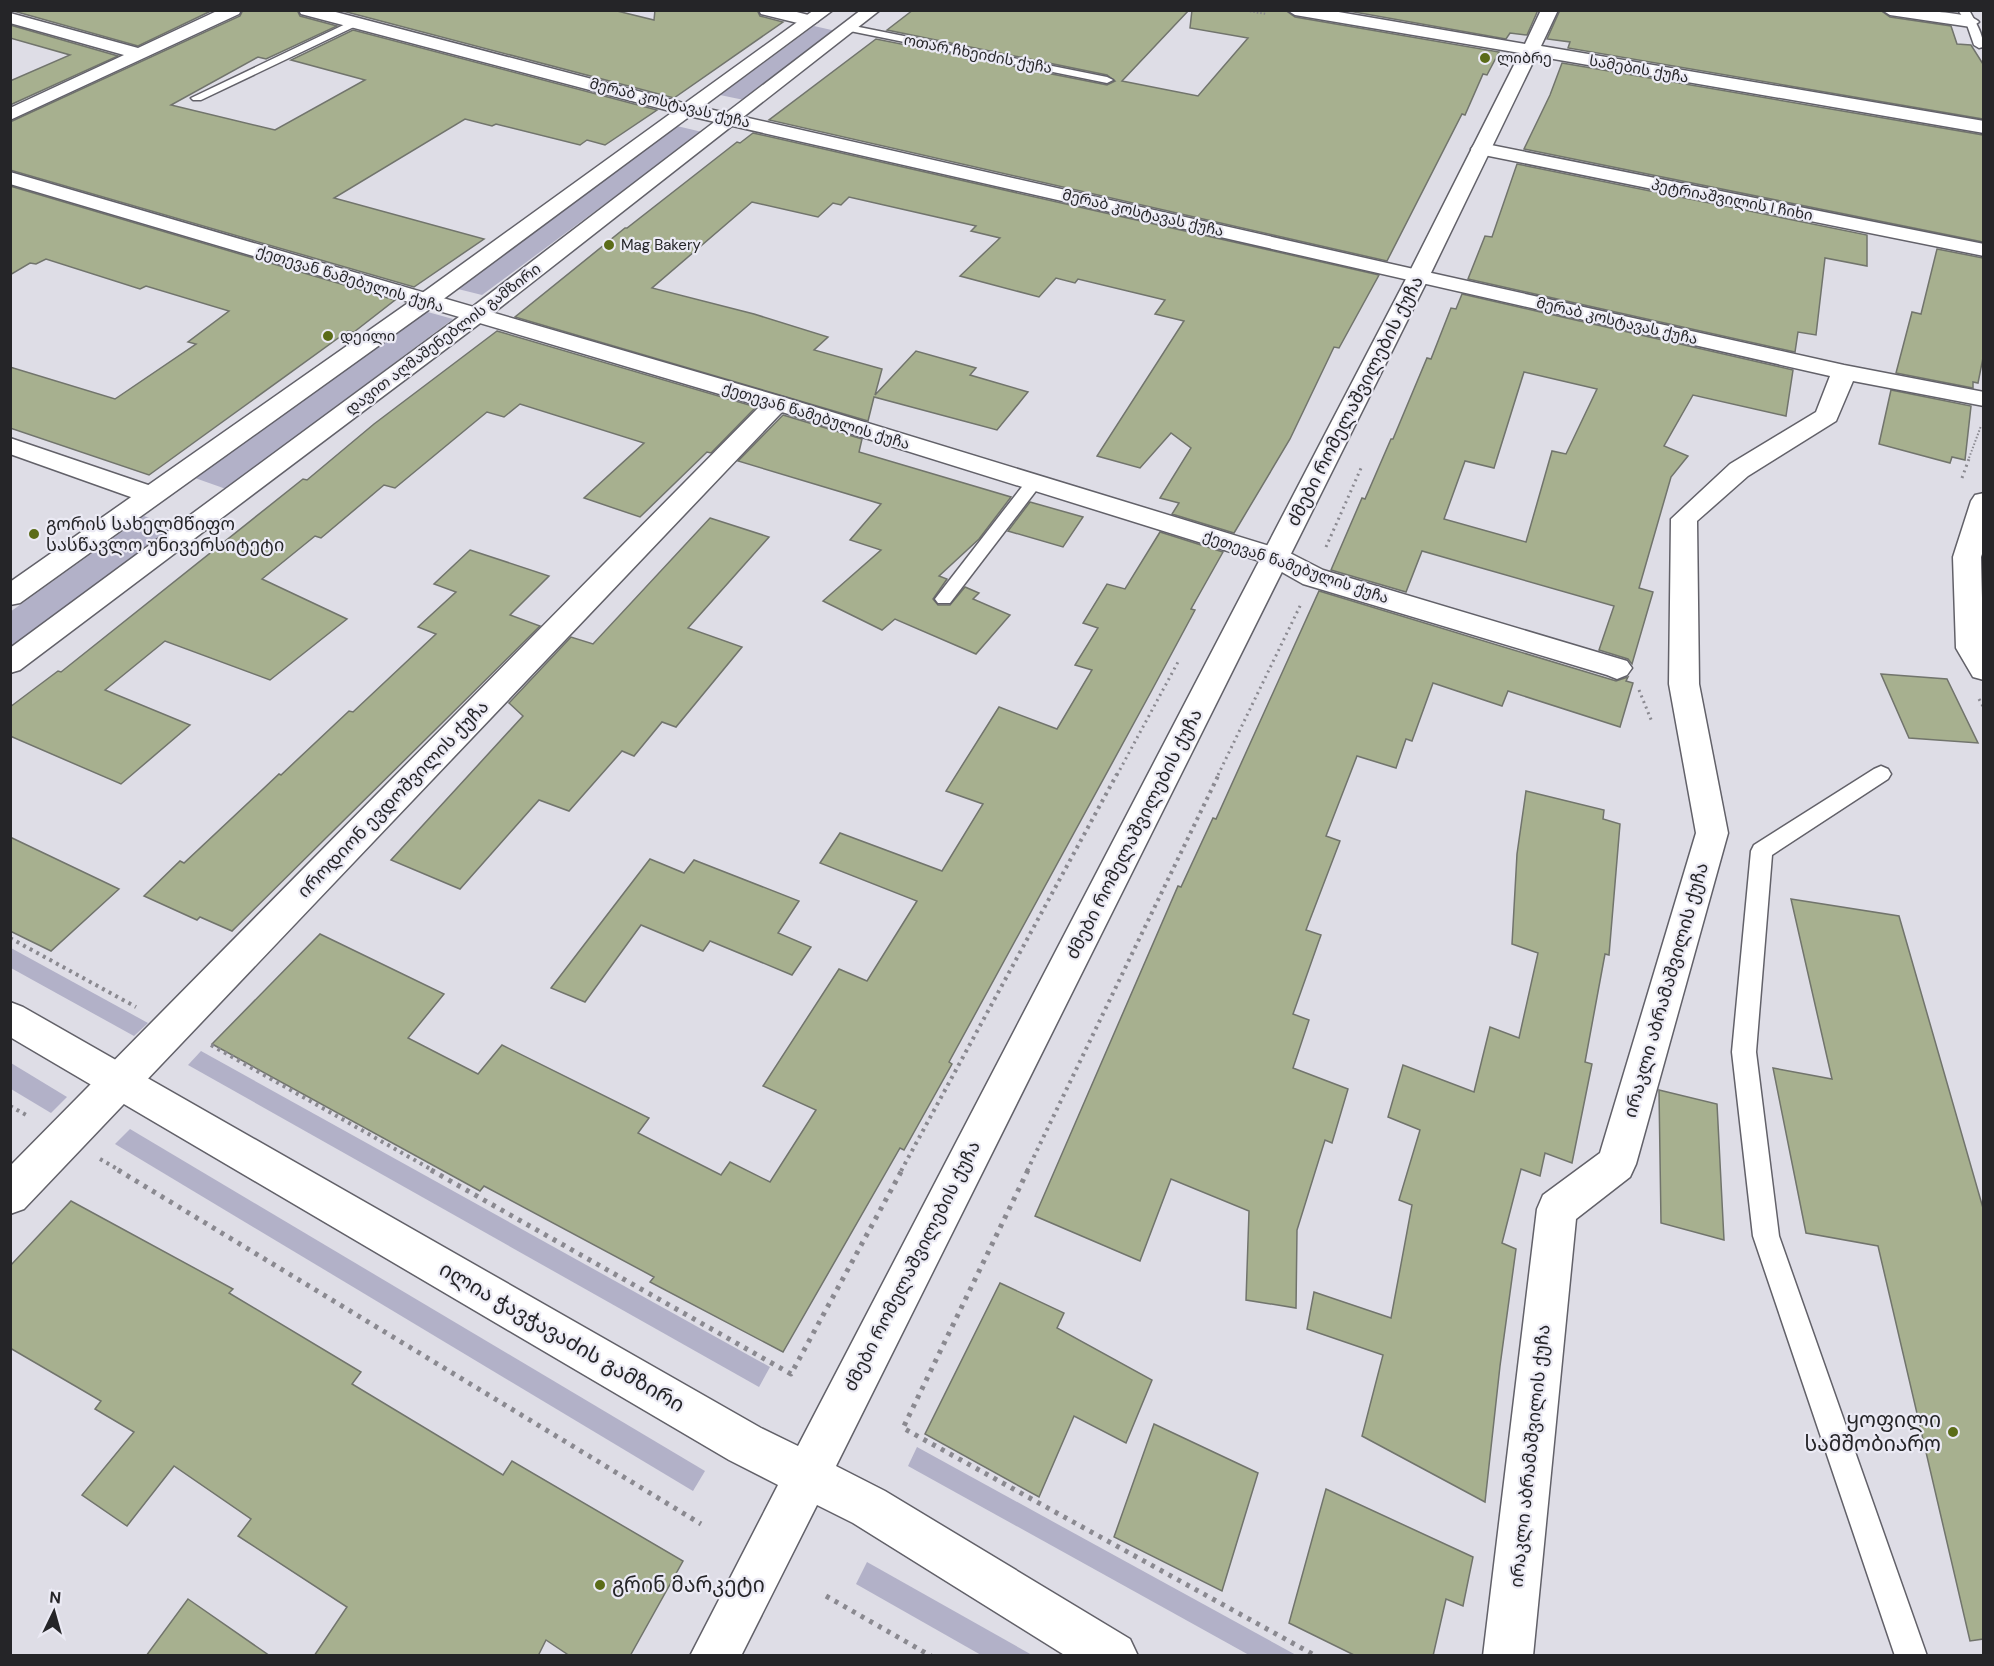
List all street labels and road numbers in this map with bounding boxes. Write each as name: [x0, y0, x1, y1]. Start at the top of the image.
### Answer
street label: ოთარ ჩხეიძის ქუჩა: [902, 30, 1054, 78]
street label: სამების ქუჩა: [1588, 50, 1690, 88]
street label: მერაბ კოსტავას ქუჩა: [588, 73, 752, 133]
street label: პეტრიაშვილის I ჩიხი: [1649, 175, 1815, 225]
street label: მერაბ კოსტავას ქუჩა: [1060, 185, 1226, 241]
street label: ქეთევან წამებულის ქუჩა: [254, 241, 446, 317]
street label: დავით აღმაშენებლის გამზირი: [341, 259, 545, 419]
street label: ძმები რომელაშვილების ქუჩა: [1281, 272, 1429, 530]
street label: მერაბ კოსტავას ქუჩა: [1534, 293, 1700, 349]
street label: ქეთევან წამებულის ქუჩა: [720, 378, 912, 454]
street label: ქეთევან წამებულის ქუჩა: [1200, 526, 1392, 608]
street label: იროდიონ ევდოშვილის ქუჩა: [292, 695, 494, 903]
street label: ძმები რომელაშვილების ქუჩა: [1060, 705, 1208, 963]
street label: ირაკლი აბრამაშვილის ქუჩა: [1618, 860, 1714, 1120]
street label: ძმები რომელაშვილების ქუჩა: [838, 1137, 986, 1395]
street label: ილია ჭავჭავაძის გამზირი: [434, 1255, 690, 1419]
street label: ირაკლი აბრამაშვილის ქუჩა: [1504, 1323, 1556, 1589]

